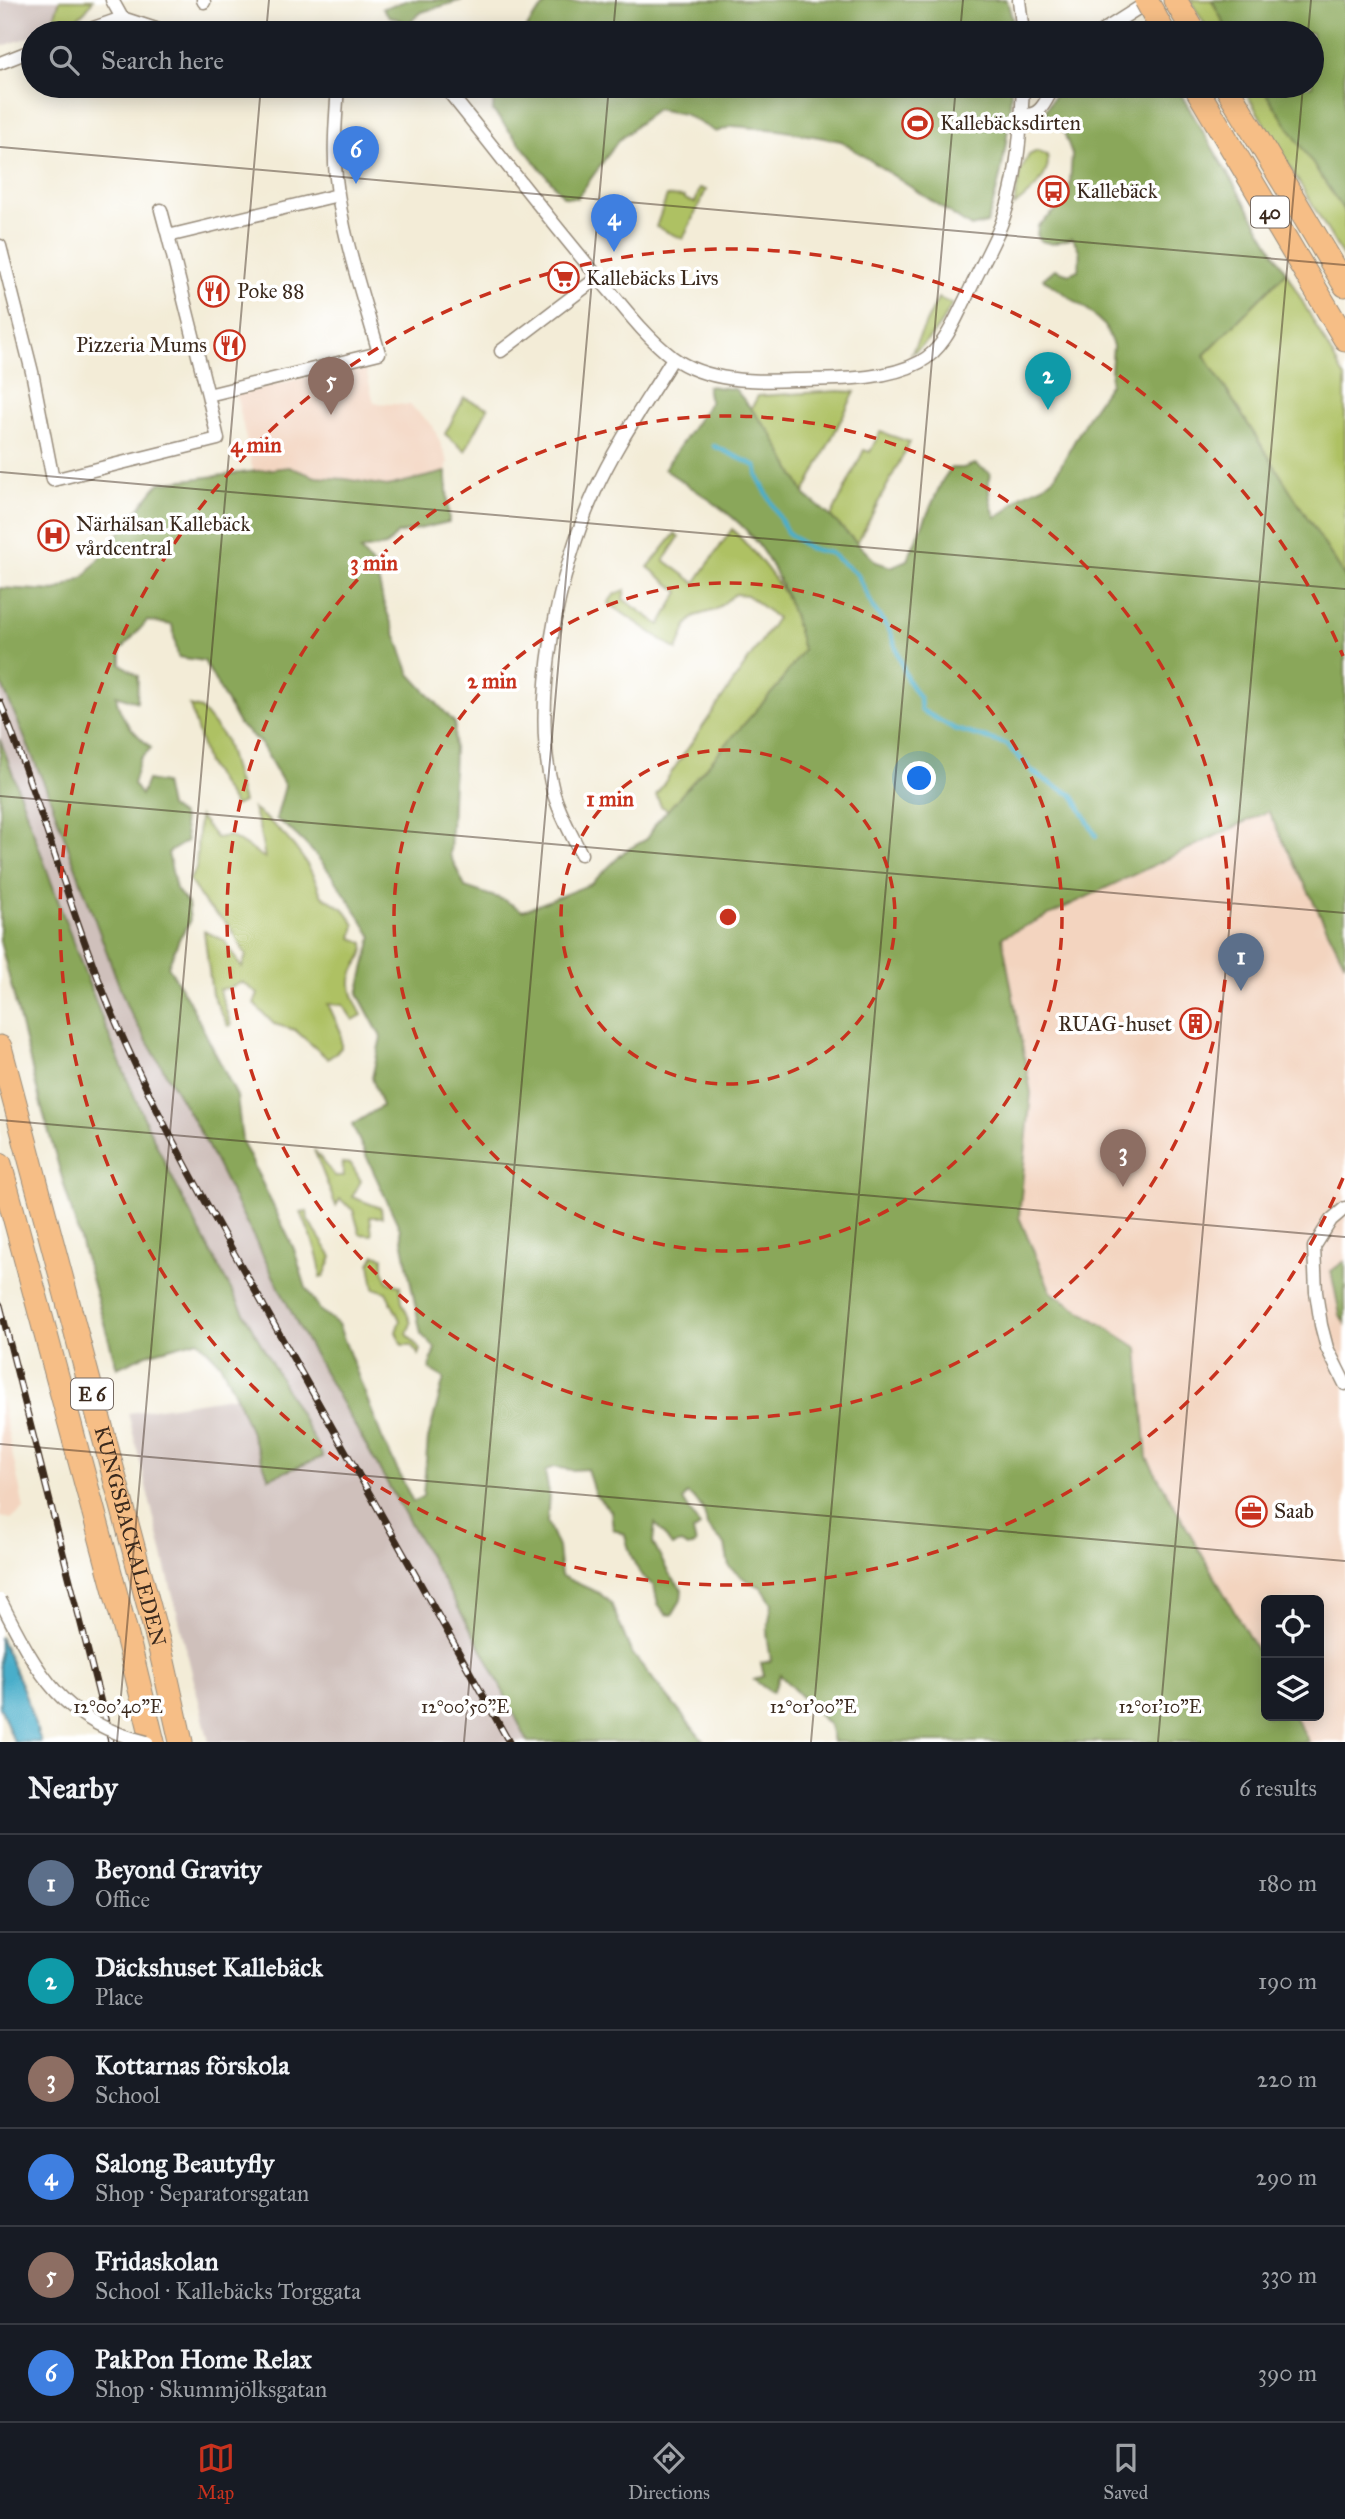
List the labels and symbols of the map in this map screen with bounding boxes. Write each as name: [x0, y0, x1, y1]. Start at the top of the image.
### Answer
sports icon: Kallebäcksdirten: [900, 106, 934, 140]
place label: Kallebäcksdirten: [940, 110, 1081, 136]
pin: 6: [333, 126, 379, 184]
bus stop icon: Kallebäck: [1036, 174, 1070, 208]
place label: Kallebäck: [1076, 178, 1158, 204]
pin: 4: [591, 194, 637, 252]
road number: 40: [1251, 196, 1289, 228]
supermarket icon: Kallebäcks Livs: [546, 261, 580, 295]
place label: Kallebäcks Livs: [586, 265, 719, 291]
restaurant icon: Poke 88: [197, 274, 231, 308]
place label: Poke 88: [237, 278, 304, 304]
restaurant icon: Pizzeria Mums: [213, 328, 247, 362]
place label: Pizzeria Mums: [76, 332, 207, 358]
pin: 2: [1025, 352, 1071, 410]
pin: 5: [308, 357, 354, 415]
text: 4 min: [230, 432, 282, 458]
place label: Närhälsan Kallebäck vårdcentral: [75, 511, 250, 561]
hospital icon: Närhälsan Kallebäck vårdcentral: [36, 519, 70, 553]
text: 3 min: [350, 550, 398, 576]
text: 2 min: [467, 668, 517, 694]
your location: [902, 761, 936, 795]
text: 1 min: [586, 786, 634, 812]
centre of rings: [716, 905, 740, 929]
pin: 1: [1218, 933, 1264, 991]
building icon: RUAG-huset: [1178, 1007, 1212, 1041]
place label: RUAG-huset: [1058, 1011, 1173, 1037]
pin: 3: [1100, 1129, 1146, 1187]
road number: E 6: [71, 1378, 113, 1410]
street label: KUNGSBACKALEDEN: [88, 1423, 172, 1649]
office icon: Saab: [1234, 1494, 1268, 1528]
place label: Saab: [1274, 1498, 1314, 1524]
text: 12°00'40"E: [73, 1696, 163, 1718]
text: 12°00'50"E: [421, 1696, 509, 1718]
text: 12°01'00"E: [770, 1696, 856, 1718]
text: 12°01'10"E: [1118, 1696, 1202, 1718]

